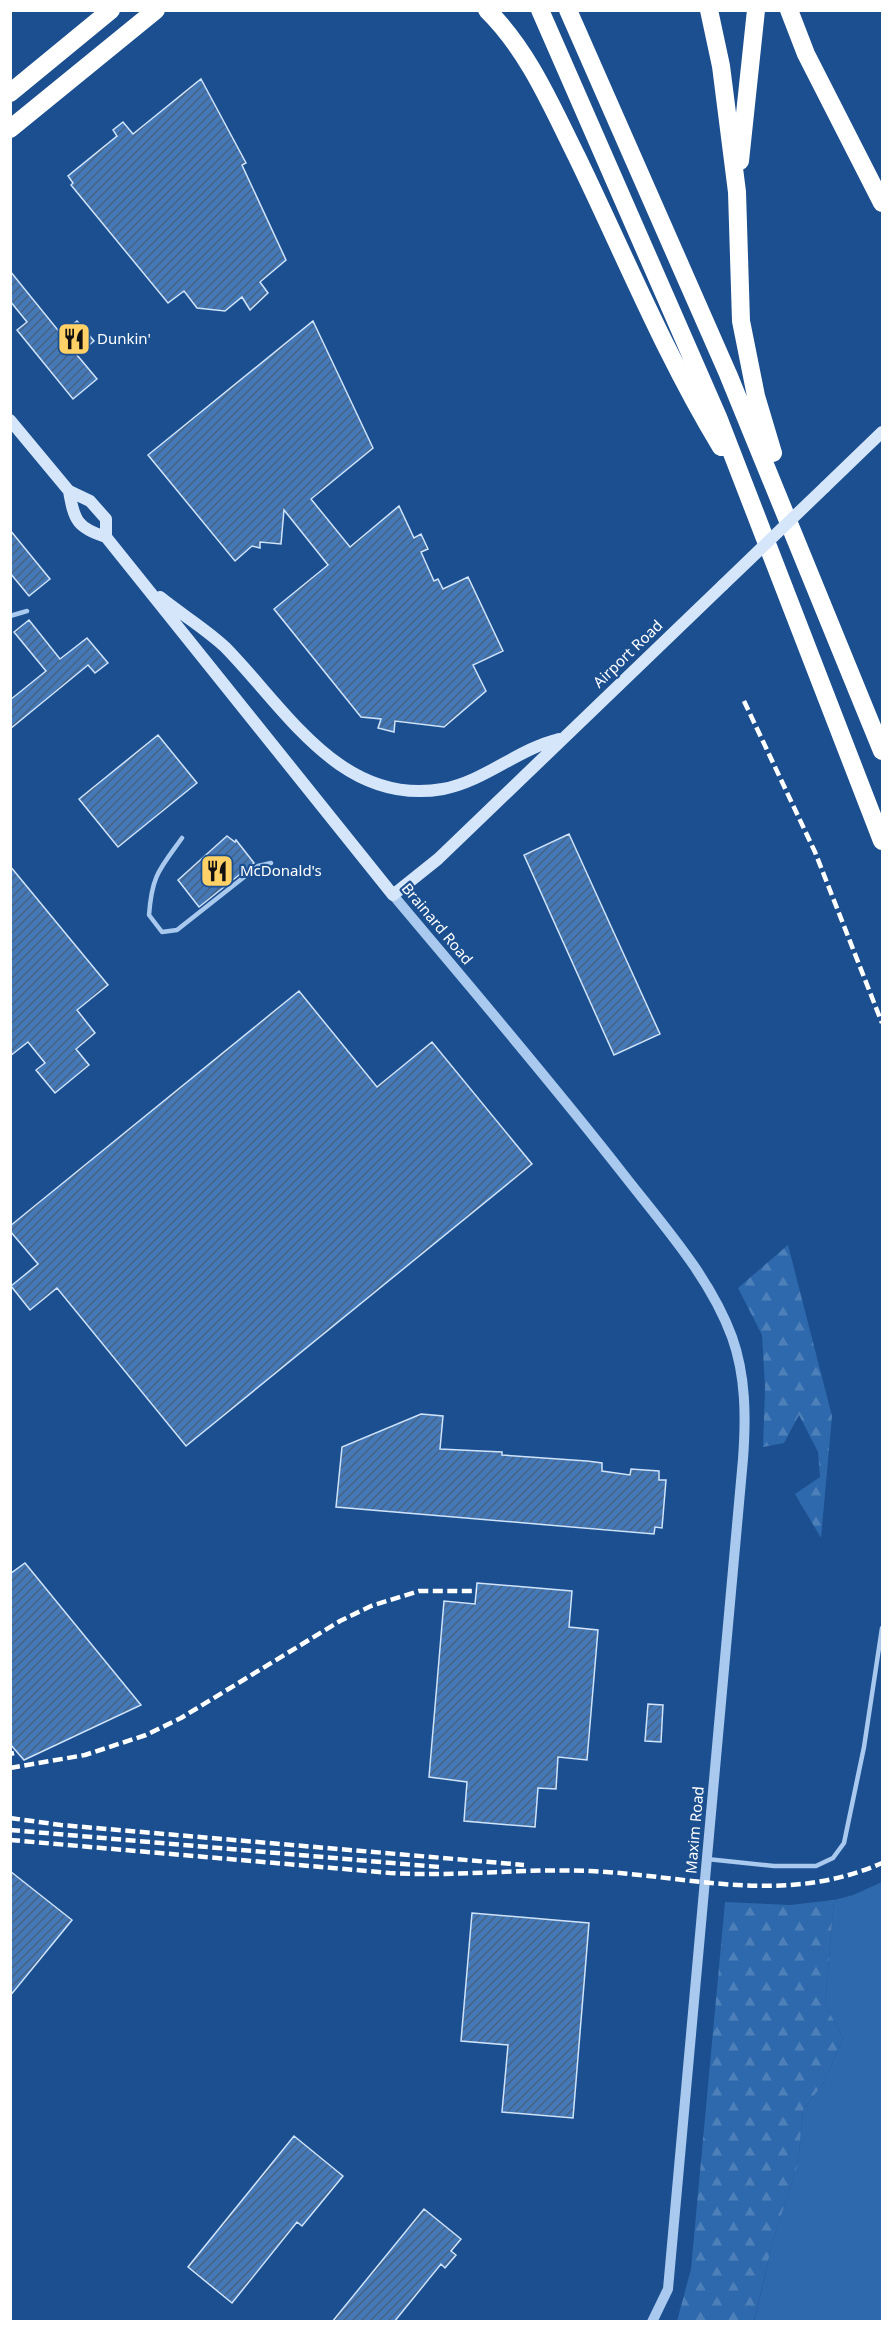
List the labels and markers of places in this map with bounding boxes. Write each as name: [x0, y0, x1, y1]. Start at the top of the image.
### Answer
restaurant icon: Dunkin': [56, 321, 92, 357]
place label: Dunkin': [97, 328, 151, 348]
restaurant icon: McDonald's: [199, 853, 235, 889]
place label: McDonald's: [240, 860, 322, 880]

